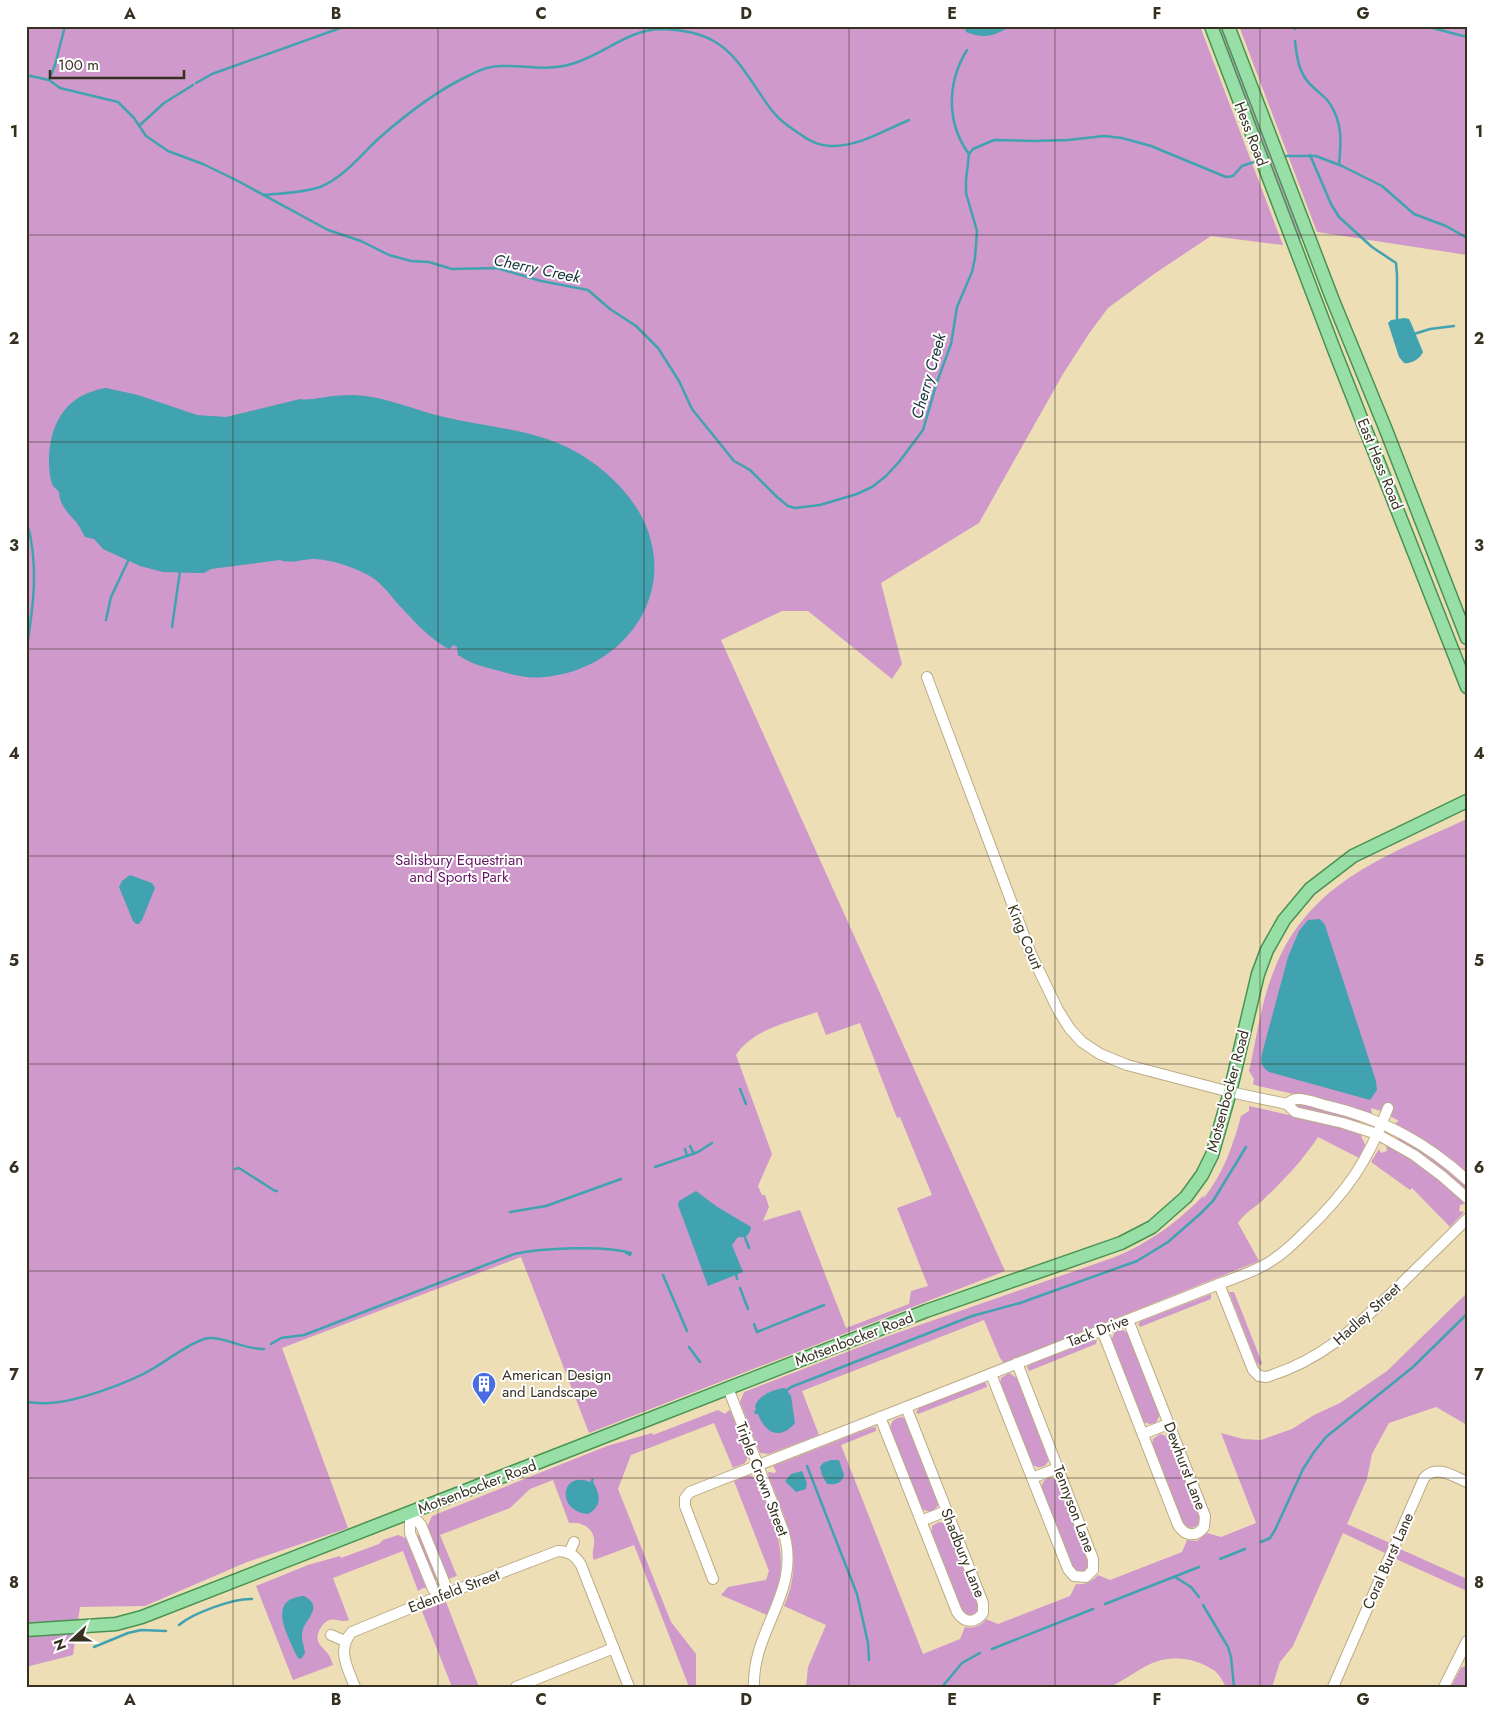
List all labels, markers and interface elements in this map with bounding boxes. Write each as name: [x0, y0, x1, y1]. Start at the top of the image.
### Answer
text: A: [123, 2, 136, 25]
text: B: [331, 2, 341, 25]
text: C: [535, 2, 547, 25]
text: D: [740, 2, 752, 25]
text: E: [947, 2, 957, 25]
text: F: [1153, 2, 1161, 25]
text: G: [1356, 2, 1370, 25]
scale bar: [50, 48, 184, 80]
text: 100 m: [58, 54, 99, 76]
street label: Hess Road: [1229, 99, 1273, 169]
text: 1: [10, 120, 18, 143]
text: 1: [1475, 120, 1483, 143]
water label: Cherry Creek: [491, 248, 584, 289]
text: 2: [9, 327, 19, 350]
text: 2: [1474, 327, 1484, 350]
water label: Cherry Creek: [905, 329, 952, 422]
street label: East Hess Road: [1352, 415, 1408, 513]
text: 3: [9, 534, 19, 557]
text: 3: [1474, 534, 1484, 557]
text: 4: [8, 742, 20, 765]
text: 4: [1473, 742, 1485, 765]
park label: Salisbury Equestrian and Sports Park: [395, 849, 523, 888]
street label: King Court: [1002, 901, 1048, 973]
text: 5: [9, 949, 19, 972]
text: 5: [1474, 949, 1484, 972]
street label: Motsenbocker Road: [1201, 1027, 1255, 1155]
text: 6: [9, 1156, 19, 1179]
text: 6: [1474, 1156, 1484, 1179]
street label: Hadley Street: [1328, 1277, 1406, 1350]
street label: Motsenbocker Road: [791, 1306, 917, 1372]
street label: Tack Drive: [1064, 1309, 1132, 1353]
text: 7: [9, 1363, 19, 1386]
text: 7: [1474, 1363, 1484, 1386]
place label: American Design and Landscape: [502, 1364, 611, 1403]
building icon: American Design and Landscape: [471, 1371, 497, 1405]
street label: Triple Crown Street: [730, 1419, 794, 1540]
street label: Dewhurst Lane: [1158, 1419, 1212, 1513]
street label: Motsenbocker Road: [414, 1454, 540, 1520]
street label: Tennyson Lane: [1047, 1462, 1101, 1556]
street label: Shadbury Lane: [935, 1505, 991, 1601]
street label: Coral Burst Lane: [1357, 1509, 1419, 1613]
street label: Edenfeld Street: [405, 1563, 503, 1619]
text: 8: [9, 1571, 19, 1594]
text: 8: [1474, 1571, 1484, 1594]
north arrow: [48, 1616, 98, 1666]
text: N: [49, 1636, 71, 1653]
text: A: [123, 1688, 136, 1711]
text: B: [331, 1688, 341, 1711]
text: C: [535, 1688, 547, 1711]
text: D: [740, 1688, 752, 1711]
text: E: [947, 1688, 957, 1711]
text: F: [1153, 1688, 1161, 1711]
text: G: [1356, 1688, 1370, 1711]

